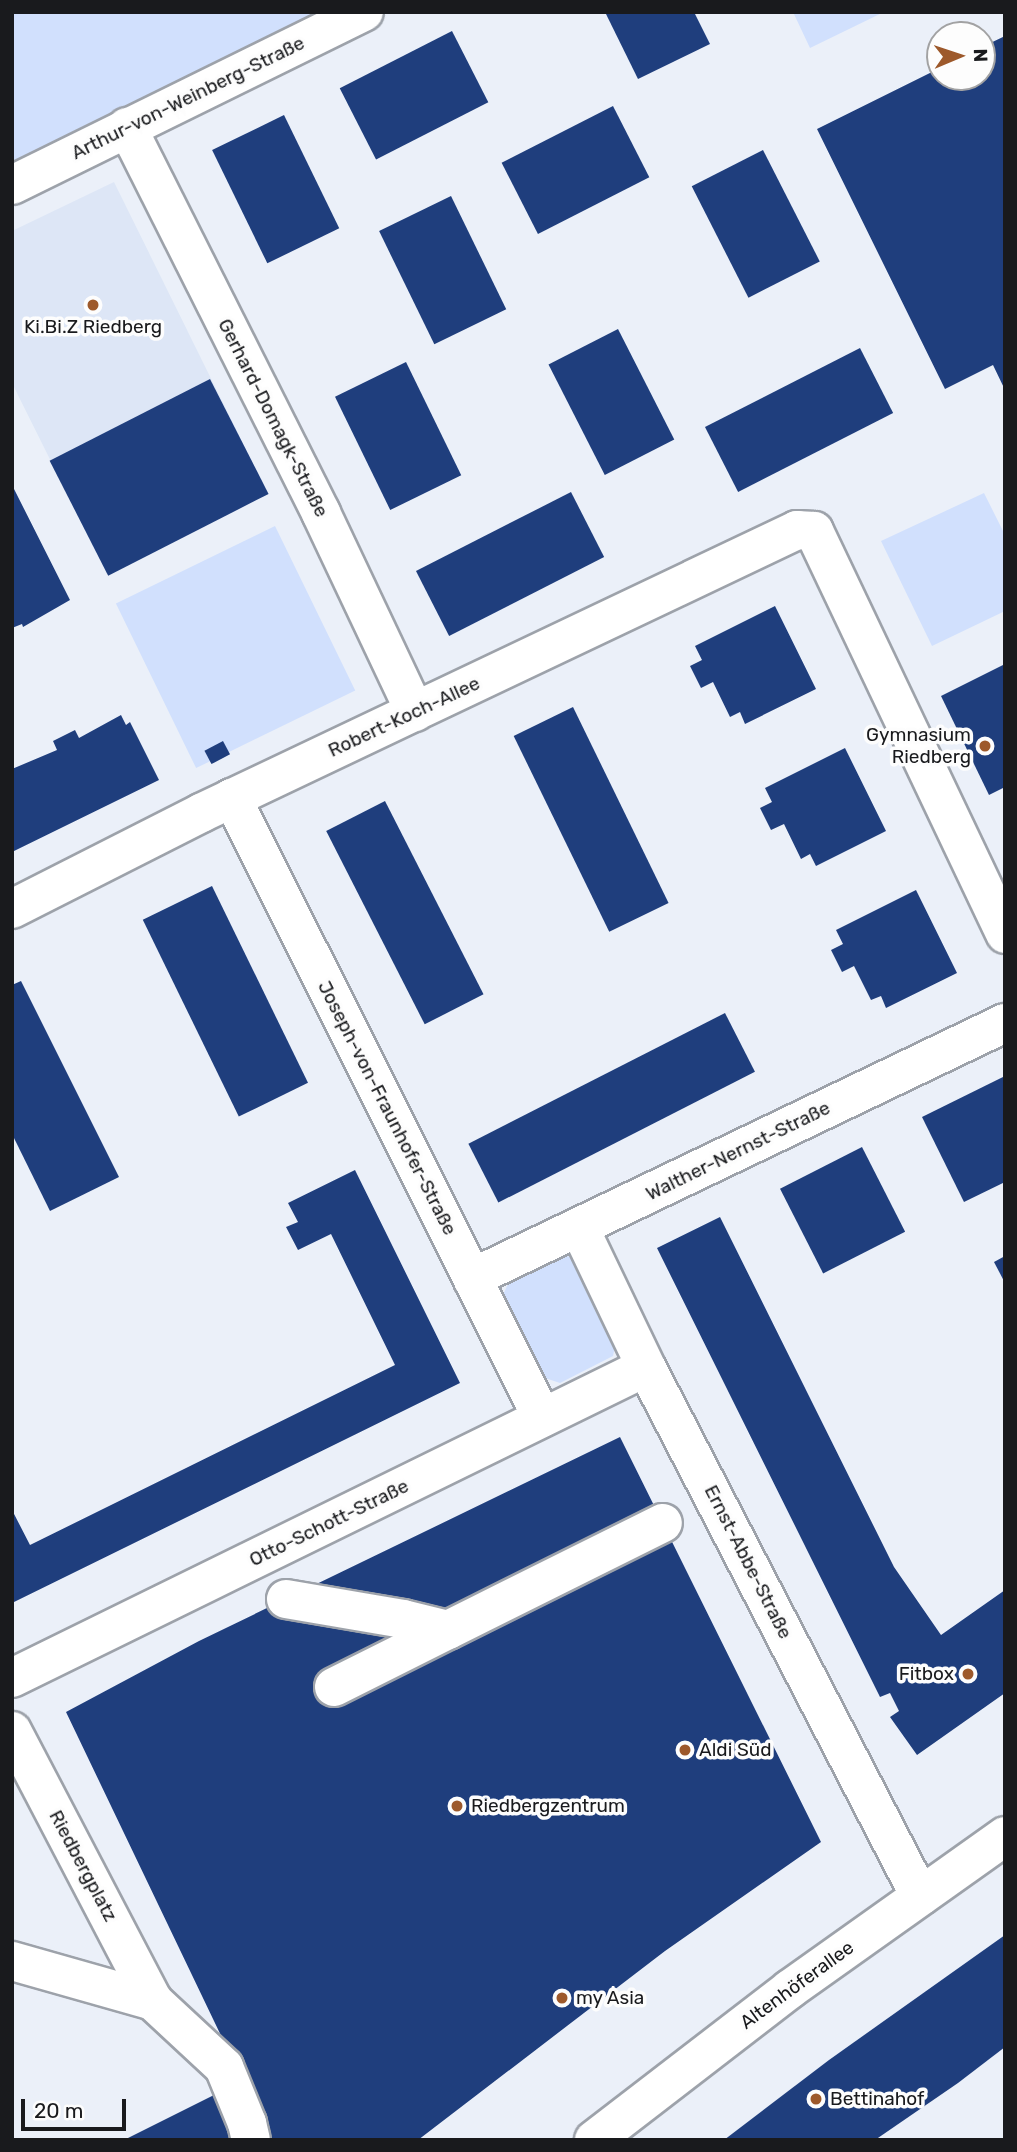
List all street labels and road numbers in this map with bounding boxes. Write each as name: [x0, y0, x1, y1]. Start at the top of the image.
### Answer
street label: Arthur-von-Weinberg-Straße: [68, 32, 308, 164]
street label: Gerhard-Domagk-Straße: [213, 315, 333, 521]
street label: Robert-Koch-Allee: [325, 672, 483, 762]
street label: Joseph-von-Fraunhofer-Straße: [313, 977, 461, 1239]
street label: Walther-Nernst-Straße: [642, 1096, 834, 1206]
street label: Otto-Schott-Straße: [246, 1475, 412, 1571]
street label: Ernst-Abbe-Straße: [699, 1481, 797, 1643]
street label: Riedbergplatz: [44, 1806, 122, 1926]
street label: Altenhöferallee: [736, 1936, 858, 2034]

